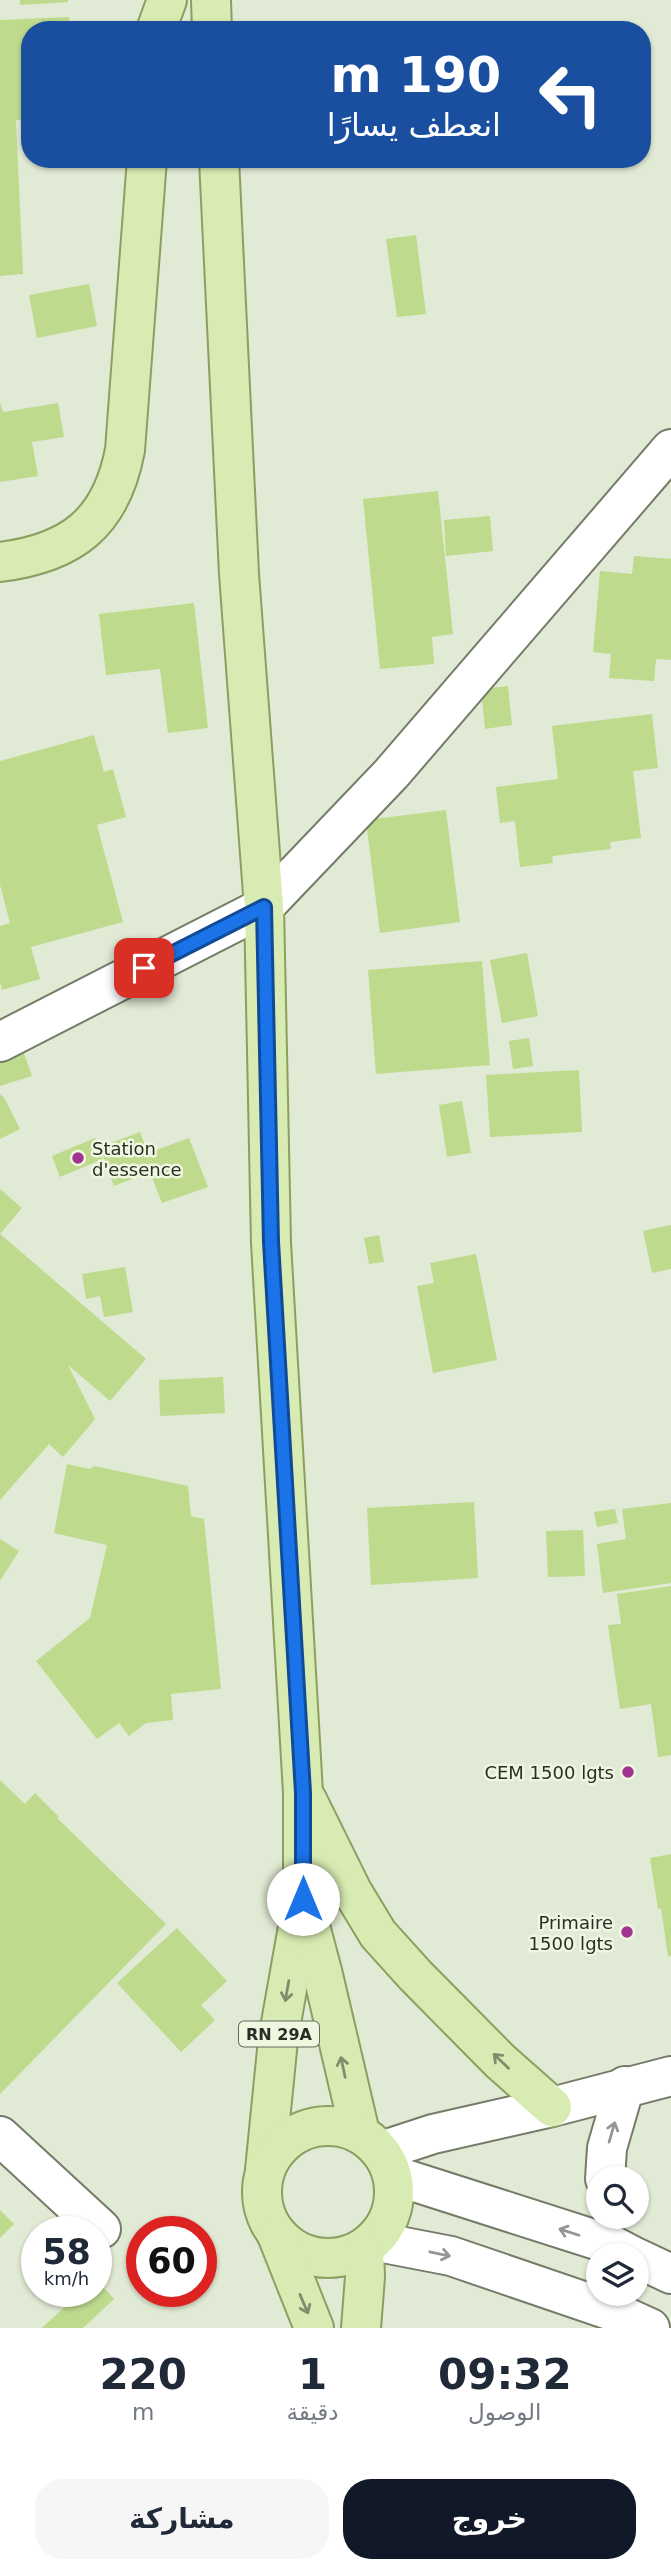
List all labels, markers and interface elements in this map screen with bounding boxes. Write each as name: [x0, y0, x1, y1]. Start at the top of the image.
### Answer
text: 190 m: [331, 47, 501, 104]
icon: left: [525, 49, 616, 140]
text: انعطف يسارًا: [327, 106, 501, 144]
pin: [114, 938, 174, 998]
icon: arrive: [125, 949, 163, 987]
place label: Station d'essence: [92, 1138, 182, 1180]
marker: Station d'essence: [70, 1150, 86, 1166]
place label: CEM 1500 lgts: [484, 1762, 614, 1783]
marker: CEM 1500 lgts: [620, 1764, 636, 1780]
position arrow: [266, 1862, 340, 1936]
place label: Primaire 1500 lgts: [529, 1912, 613, 1954]
marker: Primaire 1500 lgts: [619, 1924, 635, 1940]
one-way arrow: [280, 1979, 293, 2002]
road number: RN 29A: [239, 2022, 319, 2046]
one-way arrow: [493, 2053, 510, 2070]
one-way arrow: [336, 2056, 350, 2079]
one-way arrow: [606, 2121, 619, 2143]
map controls: [586, 2166, 649, 2306]
button: search: [586, 2166, 649, 2229]
speed limit sign: 60: [126, 2216, 217, 2307]
one-way arrow: [558, 2224, 580, 2237]
text: 58: [42, 2232, 91, 2272]
button: layers: [586, 2243, 649, 2306]
one-way arrow: [428, 2248, 451, 2262]
text: km/h: [44, 2268, 89, 2289]
one-way arrow: [298, 2293, 311, 2315]
text: 220: [99, 2350, 187, 2399]
text: 1: [298, 2350, 327, 2399]
text: 09:32: [438, 2350, 572, 2399]
text: m: [132, 2399, 154, 2425]
text: دقيقة: [286, 2399, 339, 2425]
text: الوصول: [468, 2399, 541, 2425]
button: مشاركة: [35, 2479, 329, 2559]
button: خروج: [343, 2479, 636, 2559]

